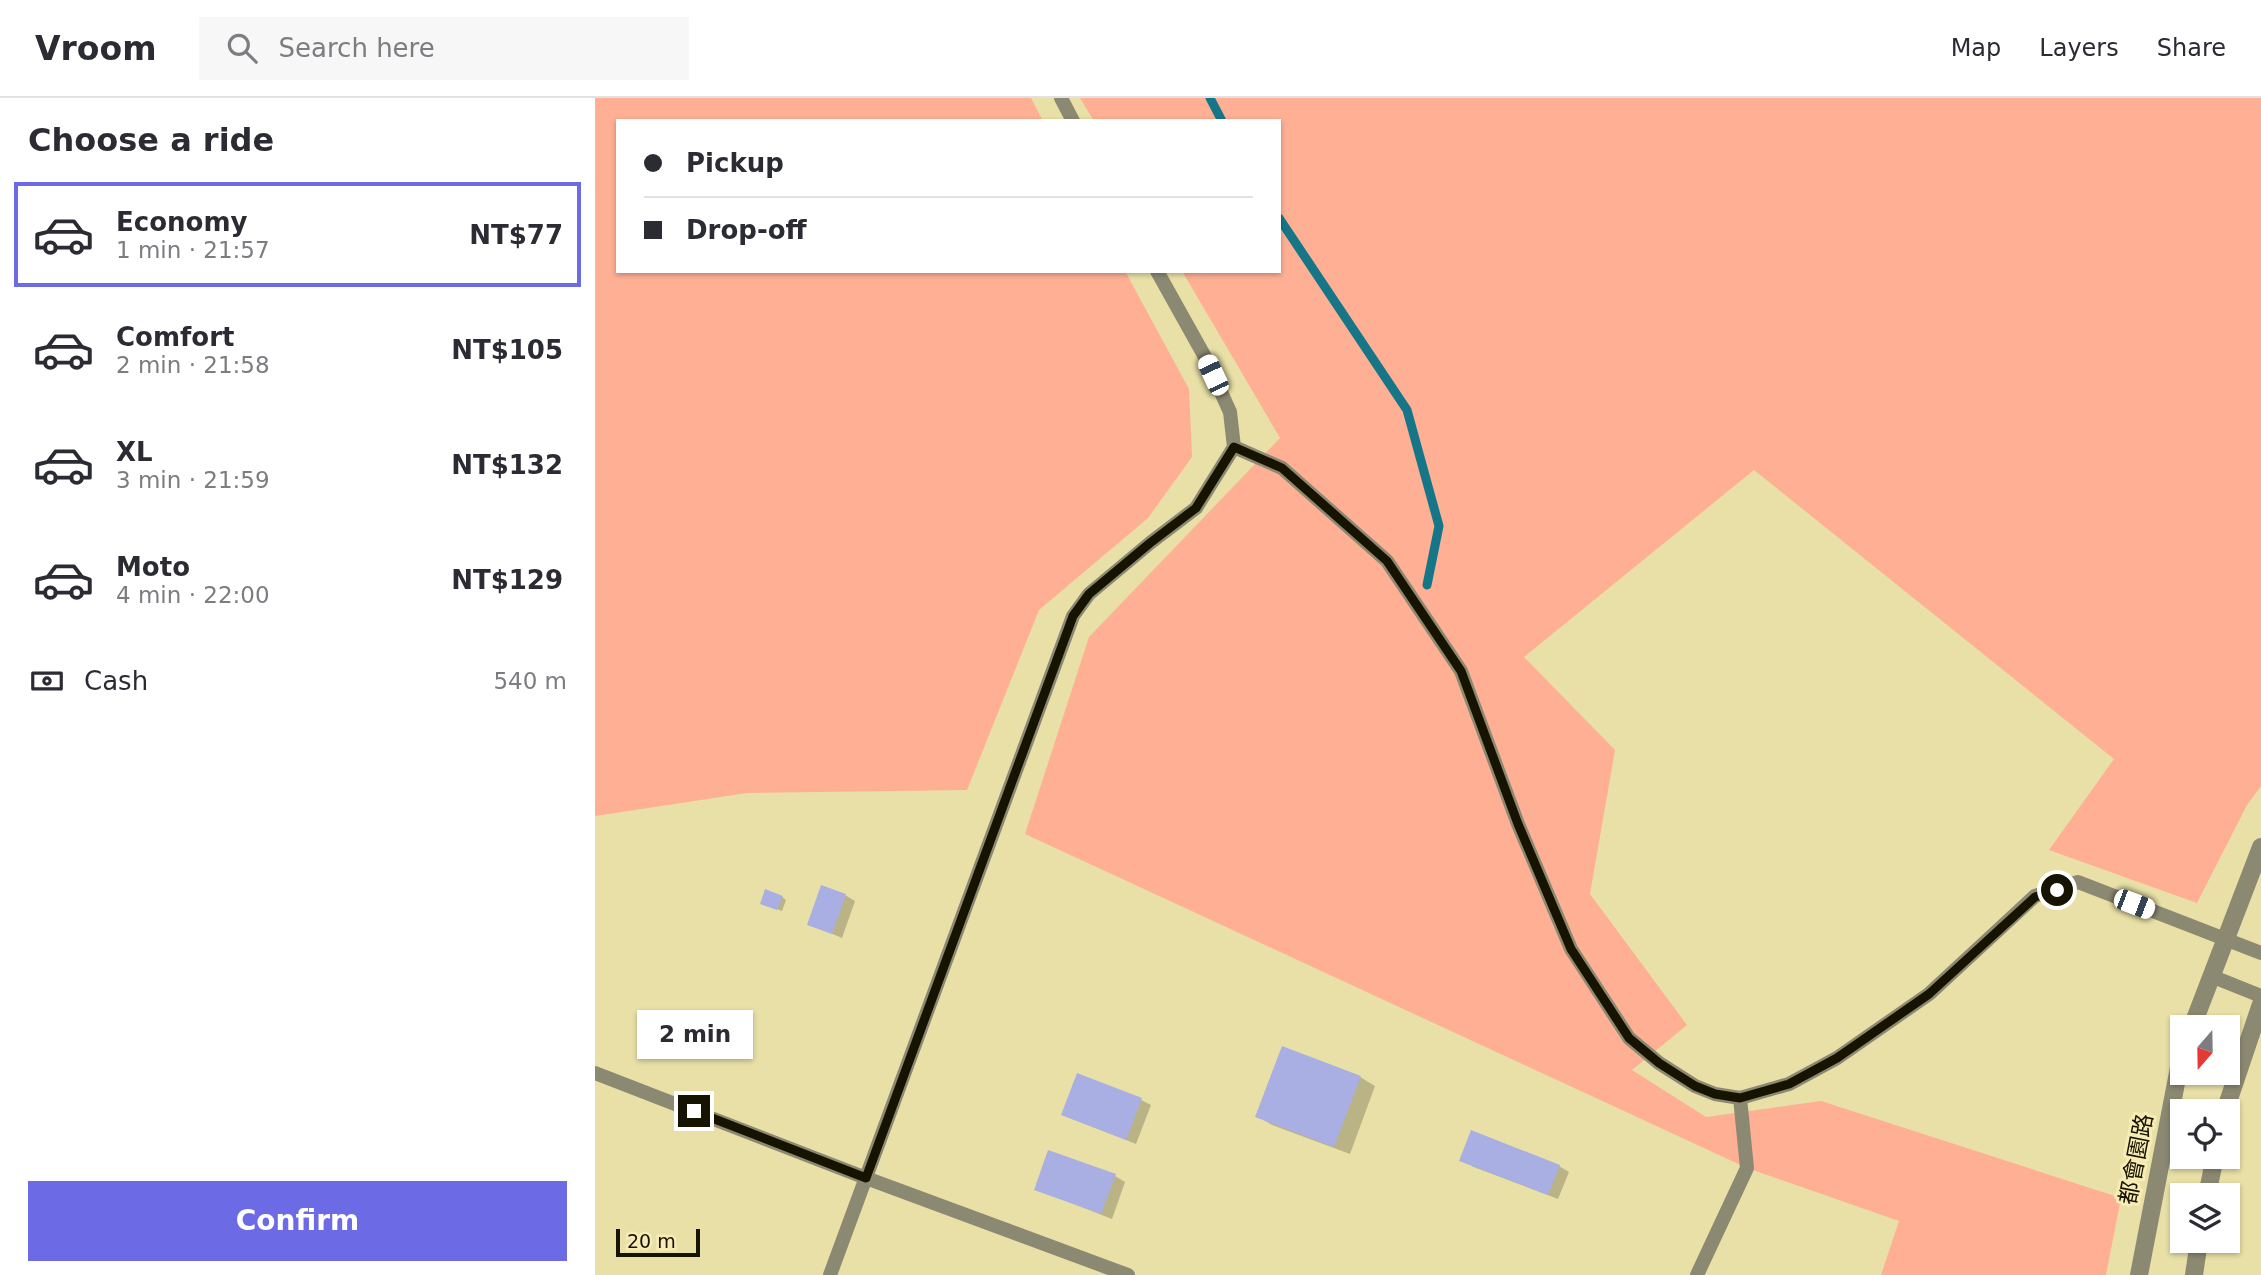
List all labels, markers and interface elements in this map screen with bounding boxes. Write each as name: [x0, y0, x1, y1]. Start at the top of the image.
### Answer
search box: [199, 17, 689, 80]
text: Vroom: [35, 29, 157, 68]
icon: search: [223, 29, 261, 67]
text: Search here: [279, 33, 435, 63]
text: Map: [1951, 34, 2001, 62]
text: Layers: [2039, 34, 2119, 62]
text: Share: [2157, 34, 2226, 62]
text: Choose a ride: [28, 121, 274, 159]
text: Pickup: [686, 148, 784, 178]
icon: car: [32, 203, 95, 266]
text: Economy: [116, 207, 247, 237]
text: Drop-off: [686, 215, 807, 245]
text: NT$77: [469, 220, 563, 250]
text: 1 min · 21:57: [116, 237, 270, 263]
icon: car: [32, 318, 95, 381]
text: Comfort: [116, 322, 234, 352]
text: NT$105: [451, 335, 563, 365]
text: 2 min · 21:58: [116, 352, 270, 378]
car: [1195, 352, 1232, 398]
icon: car: [32, 433, 95, 496]
text: XL: [116, 437, 153, 467]
text: NT$132: [451, 450, 563, 480]
text: 3 min · 21:59: [116, 467, 270, 493]
icon: car: [32, 548, 95, 611]
text: Moto: [116, 552, 190, 582]
text: NT$129: [451, 565, 563, 595]
text: 4 min · 22:00: [116, 582, 270, 608]
icon: cash: [28, 662, 66, 700]
text: Cash: [84, 666, 148, 696]
text: 540 m: [493, 668, 567, 694]
route start: [2041, 874, 2073, 906]
car: [2111, 887, 2158, 921]
callout: 2 min: [636, 1010, 752, 1058]
north arrow: [2170, 1015, 2240, 1085]
map controls: [2170, 1015, 2240, 1253]
text: 2 min: [659, 1021, 731, 1047]
route end: [678, 1095, 710, 1127]
button: locate: [2170, 1099, 2240, 1169]
street label: 都會園路: [2114, 1111, 2158, 1207]
button: Confirm: [28, 1181, 567, 1261]
button: layers: [2170, 1183, 2240, 1253]
scale bar: [616, 1226, 700, 1258]
text: 20 m: [627, 1230, 676, 1252]

